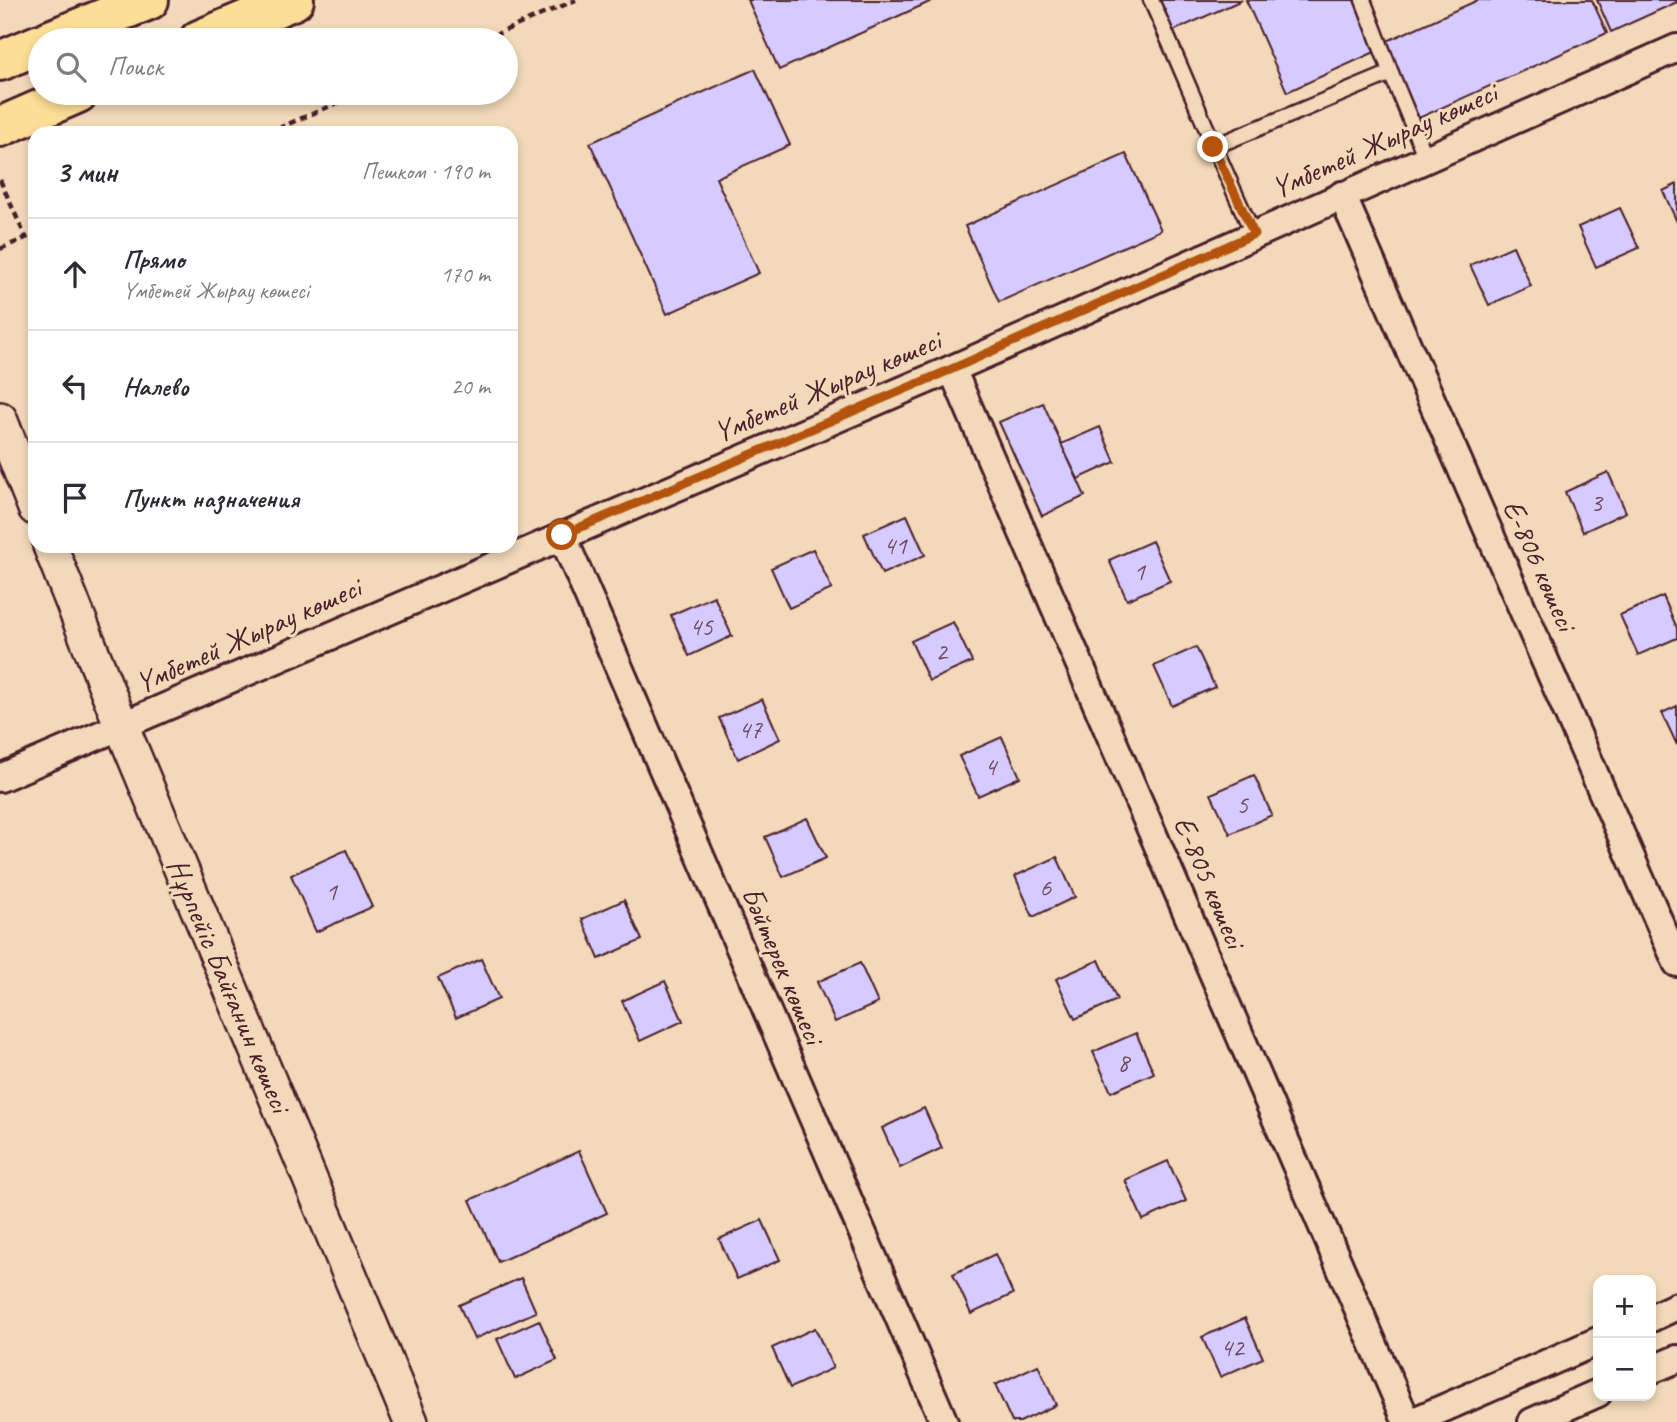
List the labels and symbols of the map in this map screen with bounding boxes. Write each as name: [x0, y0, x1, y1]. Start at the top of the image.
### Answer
street label: Үмбетей Жырау көшесі: [1265, 72, 1506, 207]
route end: [1197, 131, 1228, 162]
street label: Үмбетей Жырау көшесі: [708, 320, 949, 451]
house number: 3: [1590, 486, 1604, 519]
street label: Е-806 көшесі: [1494, 494, 1587, 639]
route start: [546, 519, 577, 550]
house number: 41: [883, 529, 908, 562]
house number: 1: [1133, 555, 1146, 588]
street label: Үмбетей Жырау көшесі: [129, 567, 370, 702]
house number: 45: [689, 610, 714, 643]
house number: 2: [935, 635, 949, 668]
house number: 47: [738, 713, 763, 746]
house number: 4: [984, 750, 998, 783]
house number: 5: [1236, 788, 1249, 821]
street label: Е-805 көшесі: [1165, 811, 1256, 957]
street label: Нұрпейіс Байғанин көшесі: [158, 852, 301, 1121]
house number: 6: [1039, 871, 1052, 904]
house number: 1: [325, 875, 338, 908]
street label: Бәйтерек көшесі: [733, 881, 834, 1052]
house number: 8: [1117, 1046, 1131, 1079]
house number: 42: [1220, 1331, 1246, 1364]

